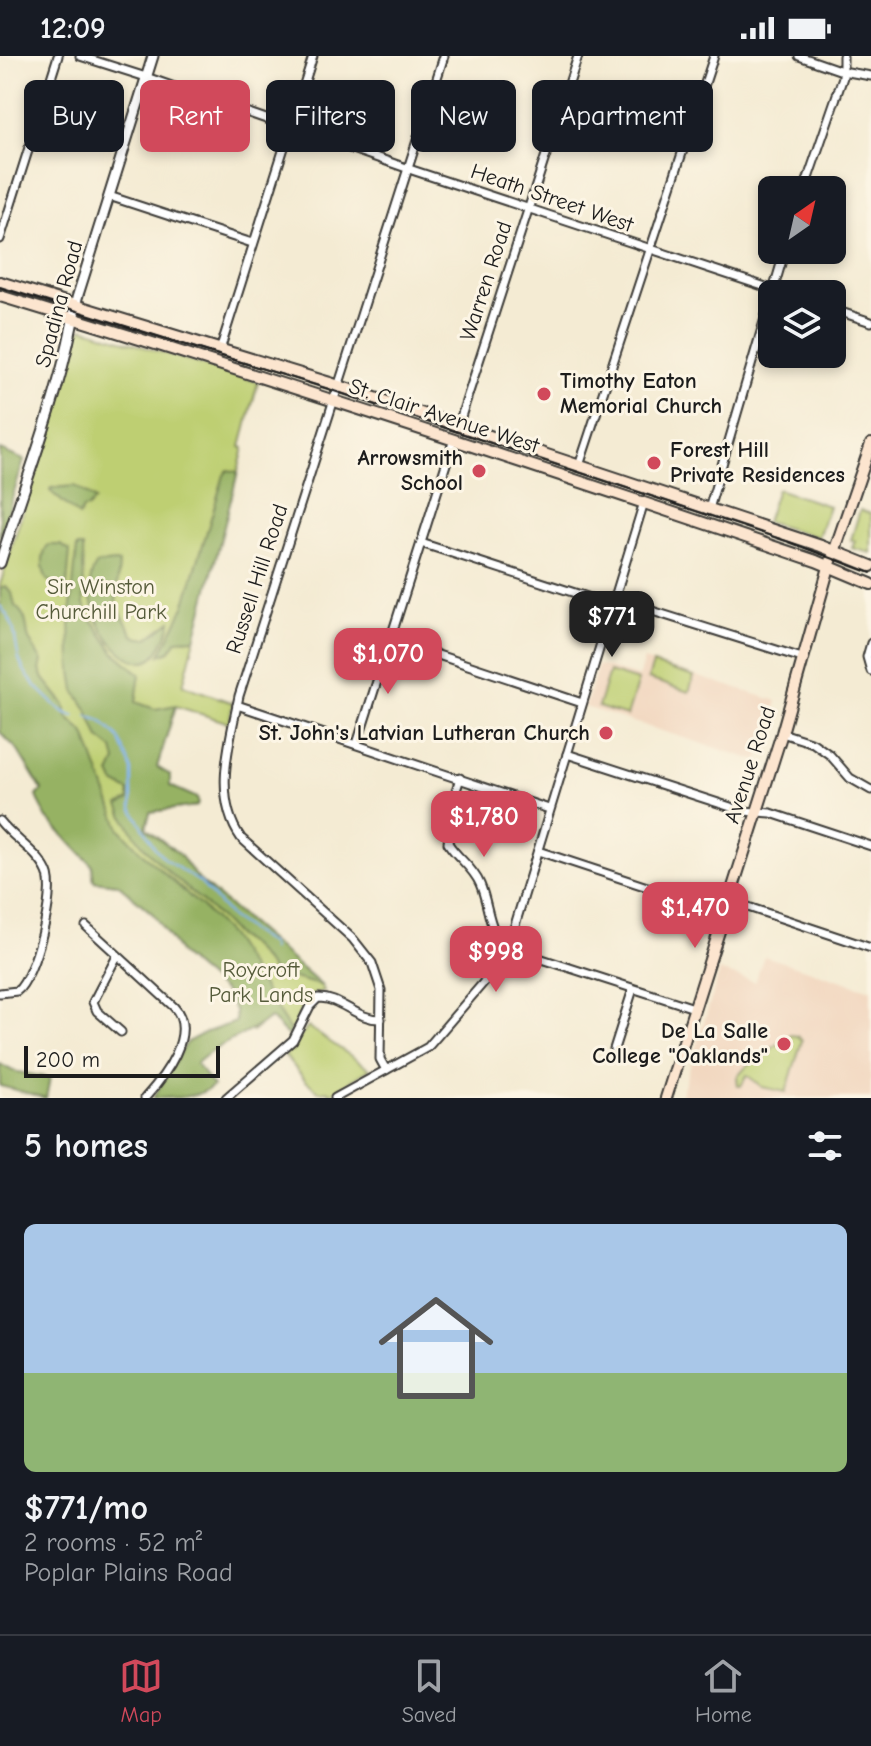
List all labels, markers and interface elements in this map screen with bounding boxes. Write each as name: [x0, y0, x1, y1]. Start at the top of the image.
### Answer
text: 12:09: [40, 11, 106, 46]
chip: Buy: [24, 80, 124, 152]
chip: Rent: [140, 80, 250, 152]
chip: Filters: [266, 80, 395, 152]
chip: New: [411, 80, 516, 152]
chip: Apartment: [532, 80, 713, 152]
street label: Heath Street West: [467, 158, 637, 238]
north arrow: [758, 176, 846, 264]
map controls: [758, 176, 846, 368]
street label: Warren Road: [454, 218, 518, 344]
street label: Spadina Road: [30, 238, 88, 370]
button: layers: [758, 280, 846, 368]
place label: Timothy Eaton Memorial Church: [560, 368, 722, 419]
street label: St. Clair Avenue West: [346, 373, 543, 459]
marker: Timothy Eaton Memorial Church: [535, 385, 553, 403]
place label: Forest Hill Private Residences: [670, 437, 845, 488]
place label: Arrowsmith School: [357, 445, 463, 496]
marker: Forest Hill Private Residences: [645, 454, 663, 472]
marker: Arrowsmith School: [470, 462, 488, 480]
street label: Russell Hill Road: [221, 501, 293, 657]
park label: Sir Winston Churchill Park: [35, 574, 167, 625]
pin: $771: [565, 591, 659, 659]
text: $771: [587, 602, 637, 632]
pin: $1,070: [323, 628, 453, 696]
text: $1,070: [352, 639, 424, 669]
street label: Avenue Road: [719, 703, 781, 827]
place label: St. John's Latvian Lutheran Church: [259, 720, 590, 746]
marker: St. John's Latvian Lutheran Church: [597, 724, 615, 742]
pin: $1,780: [419, 791, 549, 859]
text: $1,780: [449, 802, 519, 832]
pin: $1,470: [630, 882, 760, 950]
text: $1,470: [660, 893, 730, 923]
pin: $998: [449, 926, 543, 994]
text: $998: [468, 937, 524, 967]
park label: Roycroft Park Lands: [209, 957, 313, 1008]
place label: De La Salle College "Oaklands": [592, 1018, 768, 1069]
marker: De La Salle College "Oaklands": [775, 1035, 793, 1053]
scale bar: [24, 1042, 220, 1078]
text: 200 m: [36, 1047, 100, 1073]
icon: filters: [803, 1124, 847, 1168]
text: 5 homes: [24, 1126, 148, 1166]
icon: home: [364, 1276, 508, 1420]
text: $771/mo: [24, 1488, 148, 1528]
text: 2 rooms · 52 m²: [24, 1528, 202, 1558]
text: Poplar Plains Road: [24, 1558, 233, 1588]
tab: Map: [119, 1654, 163, 1728]
tab: Saved: [402, 1654, 457, 1728]
tab: Home: [695, 1654, 752, 1728]

